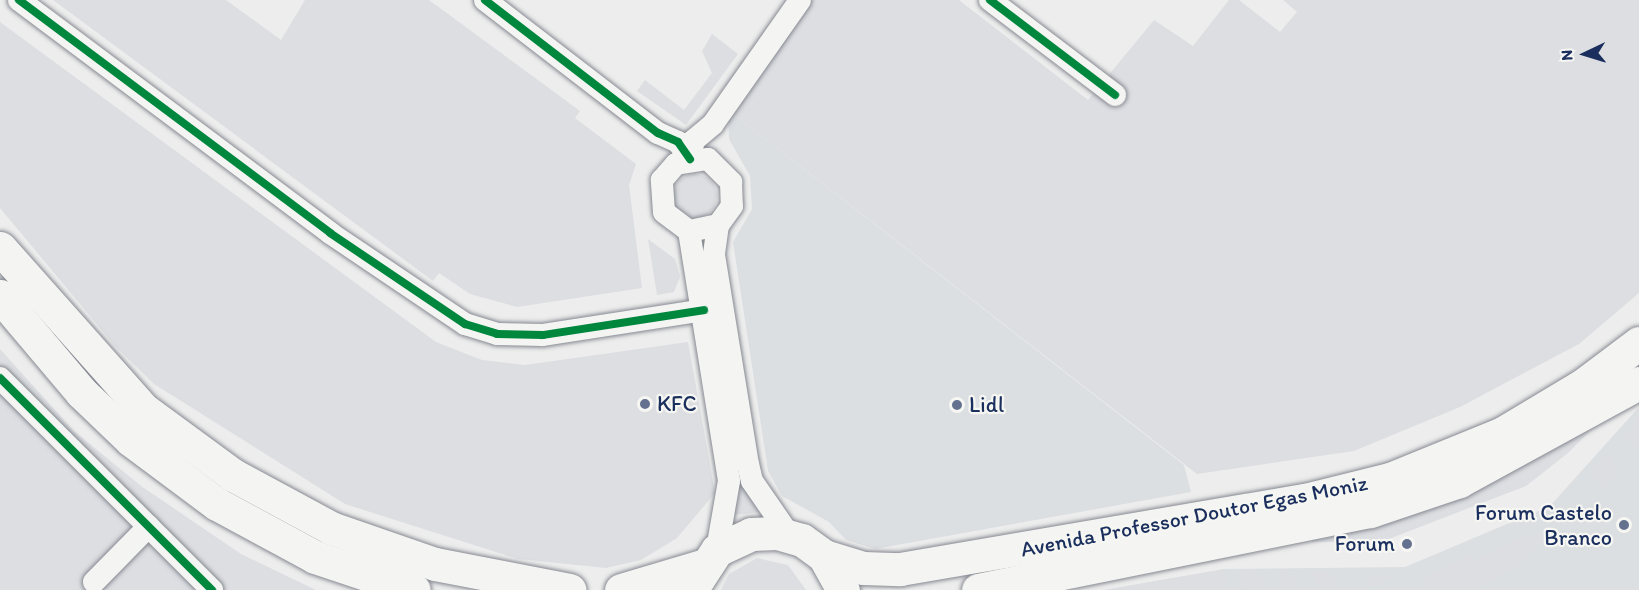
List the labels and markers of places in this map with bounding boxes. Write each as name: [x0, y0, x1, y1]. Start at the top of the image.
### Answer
place label: KFC: [657, 391, 697, 417]
place label: Lidl: [969, 392, 1004, 418]
marker: KFC: [638, 397, 652, 411]
marker: Lidl: [950, 398, 964, 412]
place label: Forum Castelo Branco: [1475, 499, 1612, 550]
marker: Forum Castelo Branco: [1617, 518, 1631, 532]
place label: Forum: [1335, 531, 1395, 557]
marker: Forum: [1400, 537, 1414, 551]

